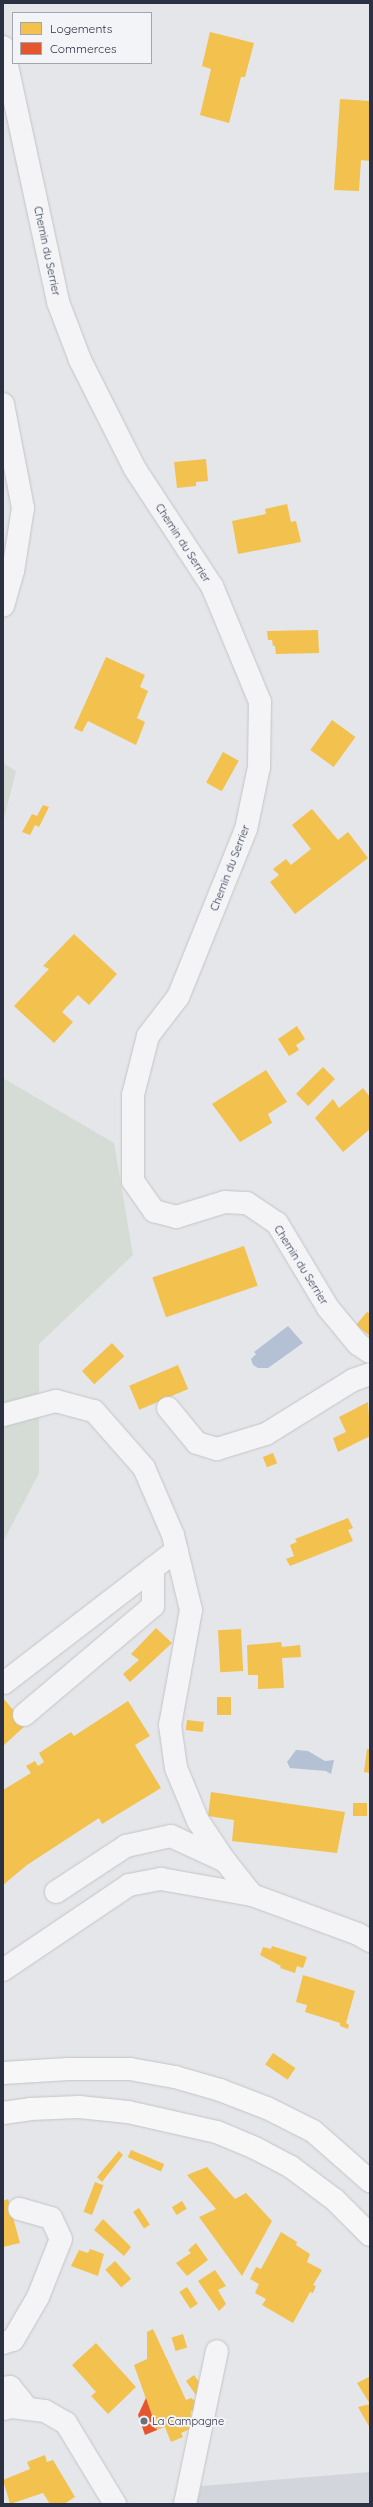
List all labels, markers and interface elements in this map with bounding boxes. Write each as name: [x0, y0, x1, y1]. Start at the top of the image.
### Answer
legend: [12, 12, 152, 64]
text: Logements: [50, 21, 112, 36]
text: Commerces: [50, 41, 117, 56]
street label: Chemin du Serrier: [31, 205, 63, 297]
street label: Chemin du Serrier: [153, 501, 213, 585]
street label: Chemin du Serrier: [208, 823, 252, 913]
street label: Chemin du Serrier: [271, 1223, 331, 1307]
place label: La Campagne: [152, 2414, 224, 2428]
marker: La Campagne: [139, 2416, 149, 2426]

